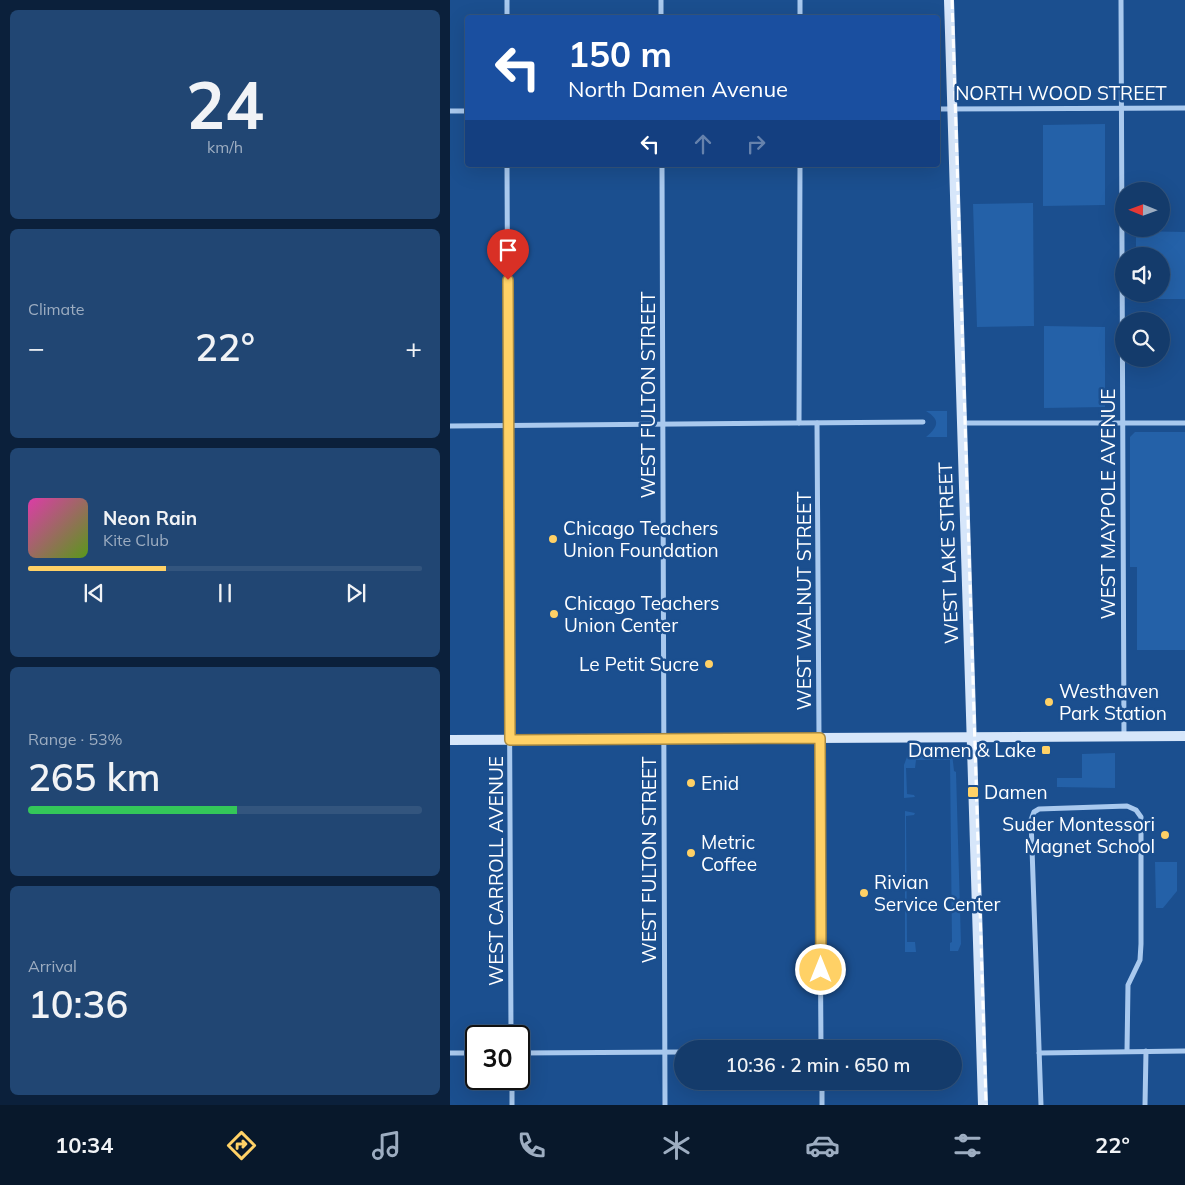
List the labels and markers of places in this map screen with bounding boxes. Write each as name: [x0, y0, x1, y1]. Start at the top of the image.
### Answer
pin: [487, 229, 529, 280]
place label: Chicago Teachers Union Foundation: [563, 516, 719, 562]
marker: Chicago Teachers Union Foundation: [547, 533, 559, 545]
place label: Chicago Teachers Union Center: [564, 591, 720, 637]
marker: Chicago Teachers Union Center: [548, 608, 560, 620]
place label: Le Petit Sucre: [579, 652, 699, 676]
marker: Le Petit Sucre: [703, 658, 715, 670]
place label: Westhaven Park Station: [1059, 679, 1167, 725]
marker: Westhaven Park Station: [1043, 696, 1055, 708]
place label: Damen & Lake: [908, 738, 1036, 762]
marker: Damen & Lake: [1040, 744, 1052, 756]
place label: Enid: [701, 771, 739, 795]
marker: Enid: [685, 777, 697, 789]
place label: Damen: [984, 780, 1048, 804]
marker: Damen: [966, 785, 980, 799]
place label: Suder Montessori Magnet School: [1002, 812, 1155, 858]
marker: Suder Montessori Magnet School: [1159, 829, 1171, 841]
place label: Metric Coffee: [701, 830, 757, 876]
marker: Metric Coffee: [685, 847, 697, 859]
place label: Rivian Service Center: [874, 870, 1000, 916]
marker: Rivian Service Center: [858, 887, 870, 899]

